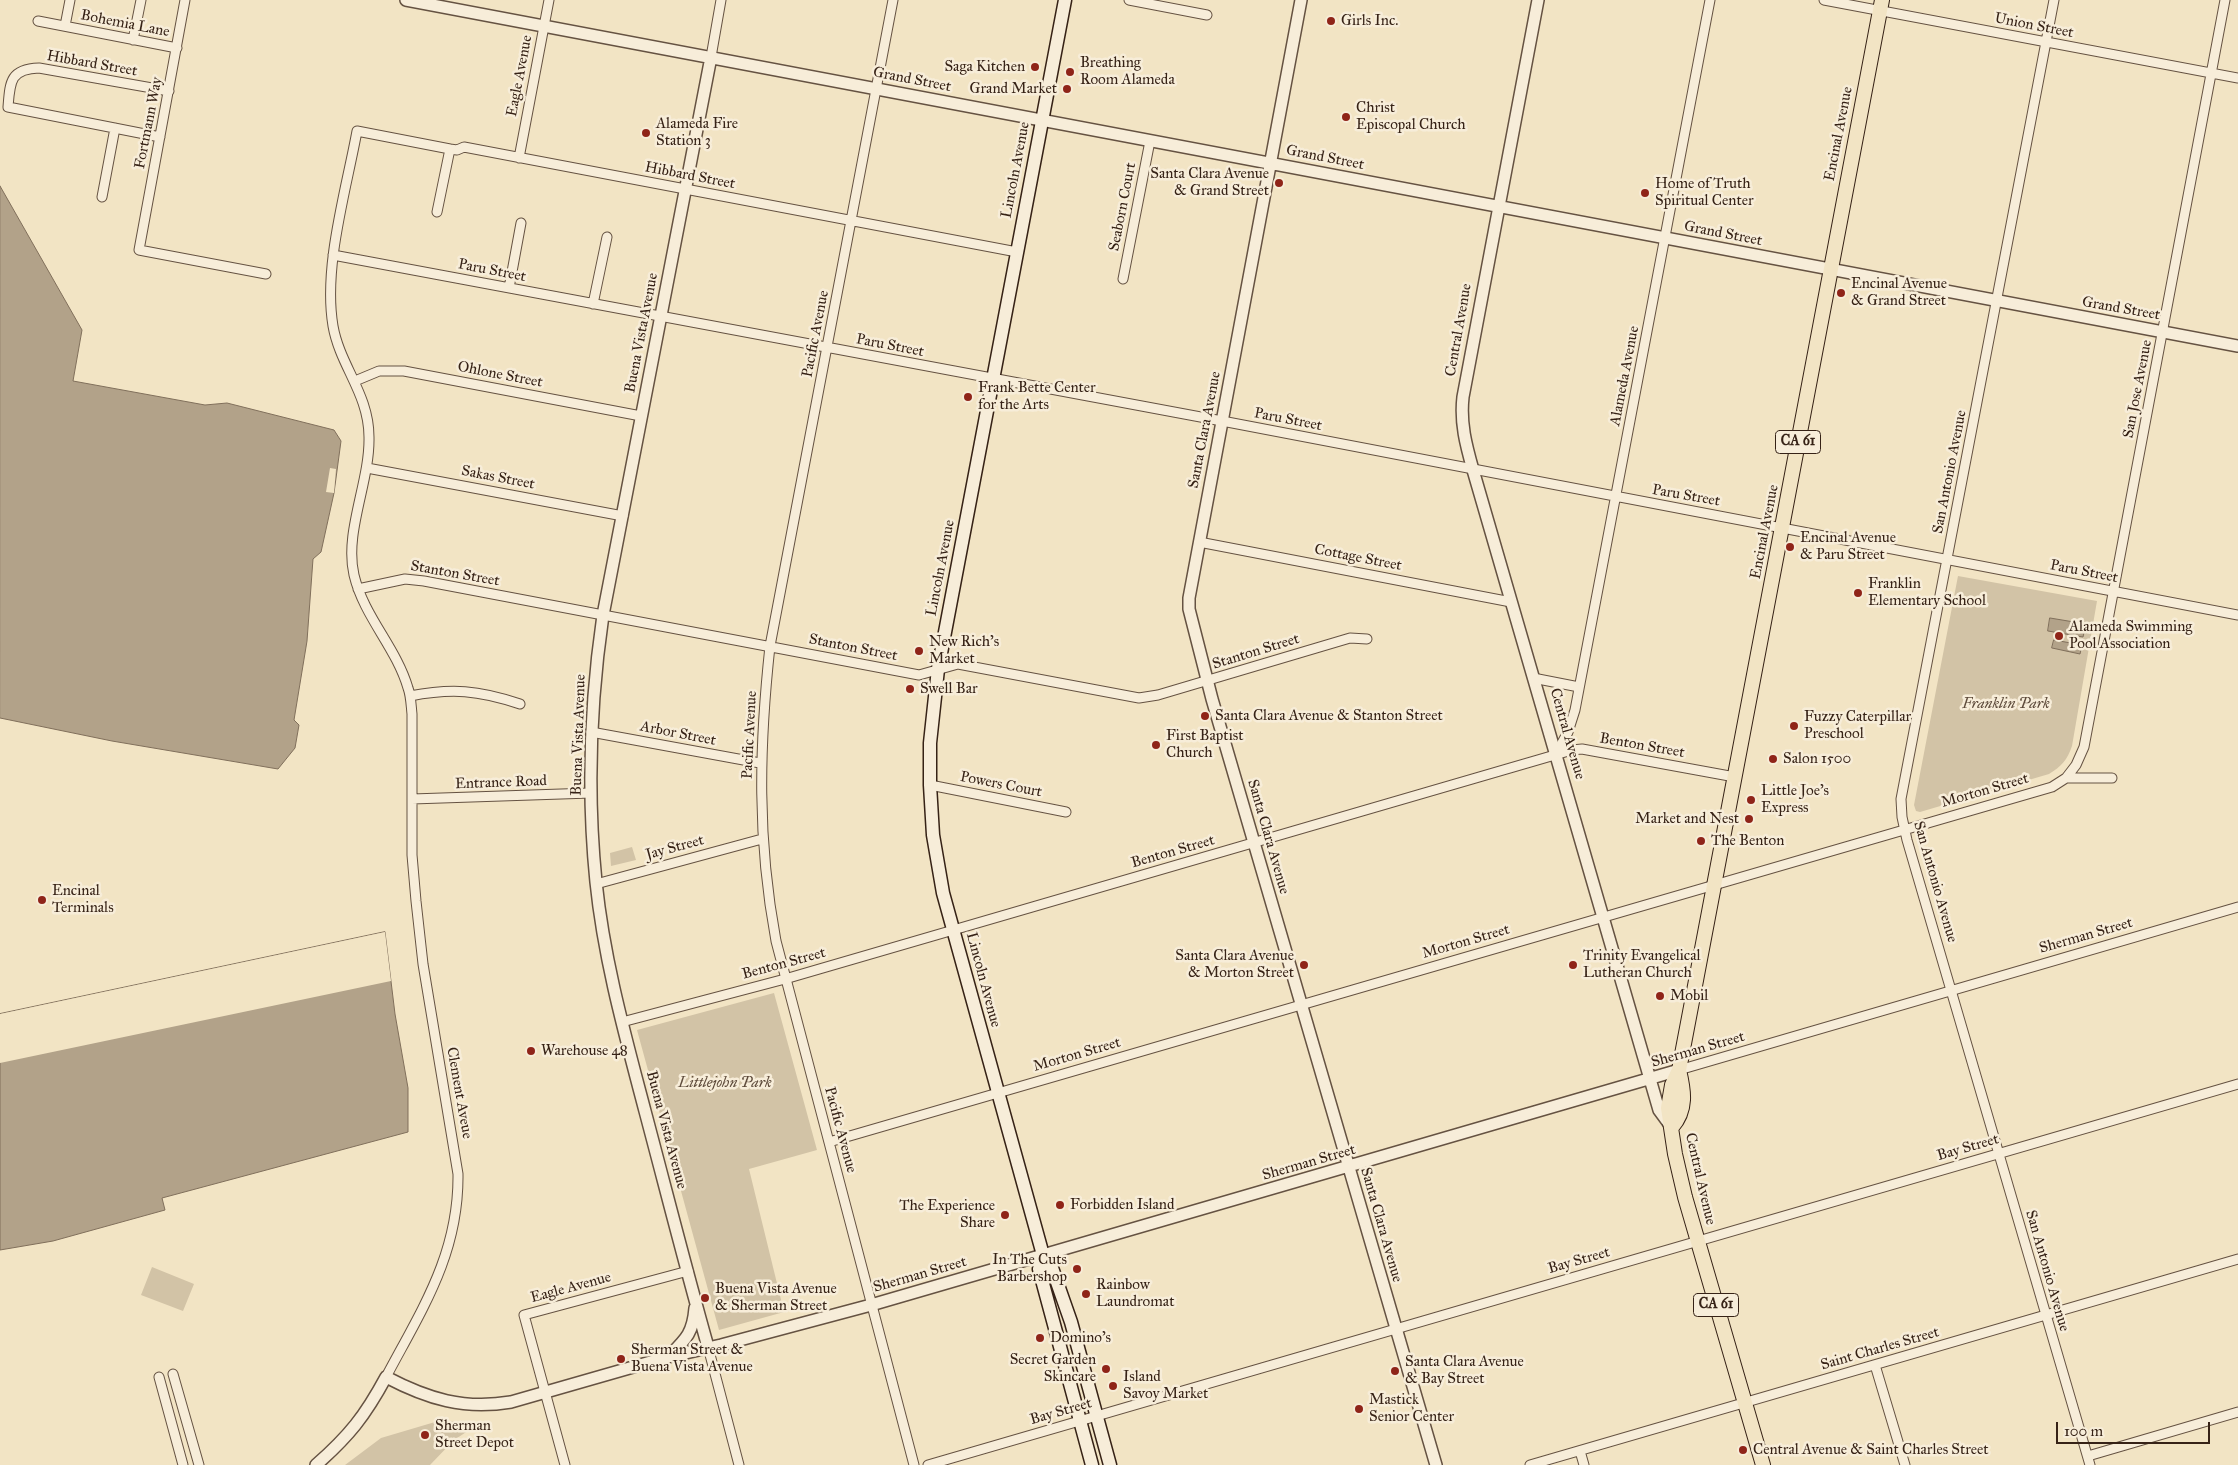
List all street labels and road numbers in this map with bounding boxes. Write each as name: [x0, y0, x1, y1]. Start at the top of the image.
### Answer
street label: Bohemia Lane: [79, 7, 171, 41]
street label: Union Street: [1993, 10, 2075, 42]
street label: Eagle Avenue: [503, 34, 537, 118]
street label: Hibbard Street: [45, 47, 139, 81]
street label: Grand Street: [871, 64, 953, 96]
street label: Fortmann Way: [131, 76, 167, 170]
street label: Encinal Avenue: [1821, 85, 1857, 183]
street label: Lincoln Avenue: [998, 120, 1034, 220]
street label: Grand Street: [1284, 142, 1366, 174]
street label: Hibbard Street: [643, 158, 737, 194]
street label: Seaborn Court: [1106, 161, 1140, 253]
street label: Grand Street: [1682, 218, 1764, 250]
street label: Paru Street: [456, 256, 528, 286]
street label: Buena Vista Avenue: [622, 272, 662, 394]
street label: Central Avenue: [1442, 282, 1476, 378]
street label: Pacific Avenue: [799, 289, 833, 379]
street label: Grand Street: [2081, 293, 2161, 325]
street label: Alameda Avenue: [1606, 325, 1644, 427]
street label: Paru Street: [854, 331, 926, 361]
street label: San Jose Avenue: [2120, 338, 2156, 440]
street label: Ohlone Street: [456, 358, 544, 392]
street label: Santa Clara Avenue: [1185, 370, 1225, 490]
street label: Paru Street: [1252, 405, 1324, 435]
street label: San Antonio Avenue: [1929, 409, 1971, 535]
road number: CA 61: [1776, 431, 1820, 454]
street label: Sakas Street: [460, 462, 536, 494]
street label: Paru Street: [1651, 481, 1721, 511]
street label: Encinal Avenue: [1747, 483, 1783, 581]
street label: Lincoln Avenue: [923, 518, 959, 618]
street label: Cottage Street: [1313, 541, 1403, 575]
street label: Stanton Street: [409, 557, 501, 591]
street label: Paru Street: [2048, 557, 2120, 587]
street label: Stanton Street: [1210, 630, 1302, 674]
street label: Stanton Street: [807, 631, 899, 665]
street label: Buena Vista Avenue: [568, 674, 590, 796]
street label: Central Avenue: [1545, 686, 1589, 782]
street label: Pacific Avenue: [739, 690, 761, 780]
street label: Arbor Street: [639, 718, 717, 750]
street label: Benton Street: [1598, 730, 1686, 762]
street label: Powers Court: [959, 768, 1043, 802]
street label: Morton Street: [1939, 770, 2031, 812]
street label: Entrance Road: [455, 772, 547, 794]
street label: Santa Clara Avenue: [1243, 777, 1293, 897]
street label: San Antonio Avenue: [1909, 819, 1961, 945]
street label: Jay Street: [644, 832, 706, 864]
street label: Benton Street: [1129, 832, 1217, 872]
street label: Sherman Street: [2037, 914, 2135, 958]
street label: Morton Street: [1420, 921, 1512, 963]
street label: Lincoln Avenue: [962, 930, 1004, 1030]
street label: Benton Street: [740, 944, 828, 984]
street label: Sherman Street: [1649, 1028, 1747, 1072]
street label: Morton Street: [1031, 1034, 1123, 1076]
street label: Clement Aveue: [442, 1046, 476, 1140]
street label: Buena Vista Avenue: [642, 1069, 690, 1191]
street label: Pacific Avenue: [820, 1085, 860, 1175]
street label: Central Avenue: [1681, 1131, 1719, 1227]
street label: Bay Street: [1935, 1131, 2001, 1165]
street label: Sherman Street: [1260, 1141, 1358, 1185]
street label: Santa Clara Avenue: [1356, 1165, 1406, 1285]
street label: San Antonio Avenue: [2021, 1208, 2073, 1334]
street label: Bay Street: [1546, 1244, 1612, 1278]
street label: Sherman Street: [871, 1253, 969, 1297]
street label: Eagle Avenue: [529, 1269, 613, 1307]
road number: CA 61: [1694, 1294, 1738, 1316]
street label: Saint Charles Street: [1819, 1323, 1941, 1375]
street label: Bay Street: [1028, 1395, 1094, 1429]

